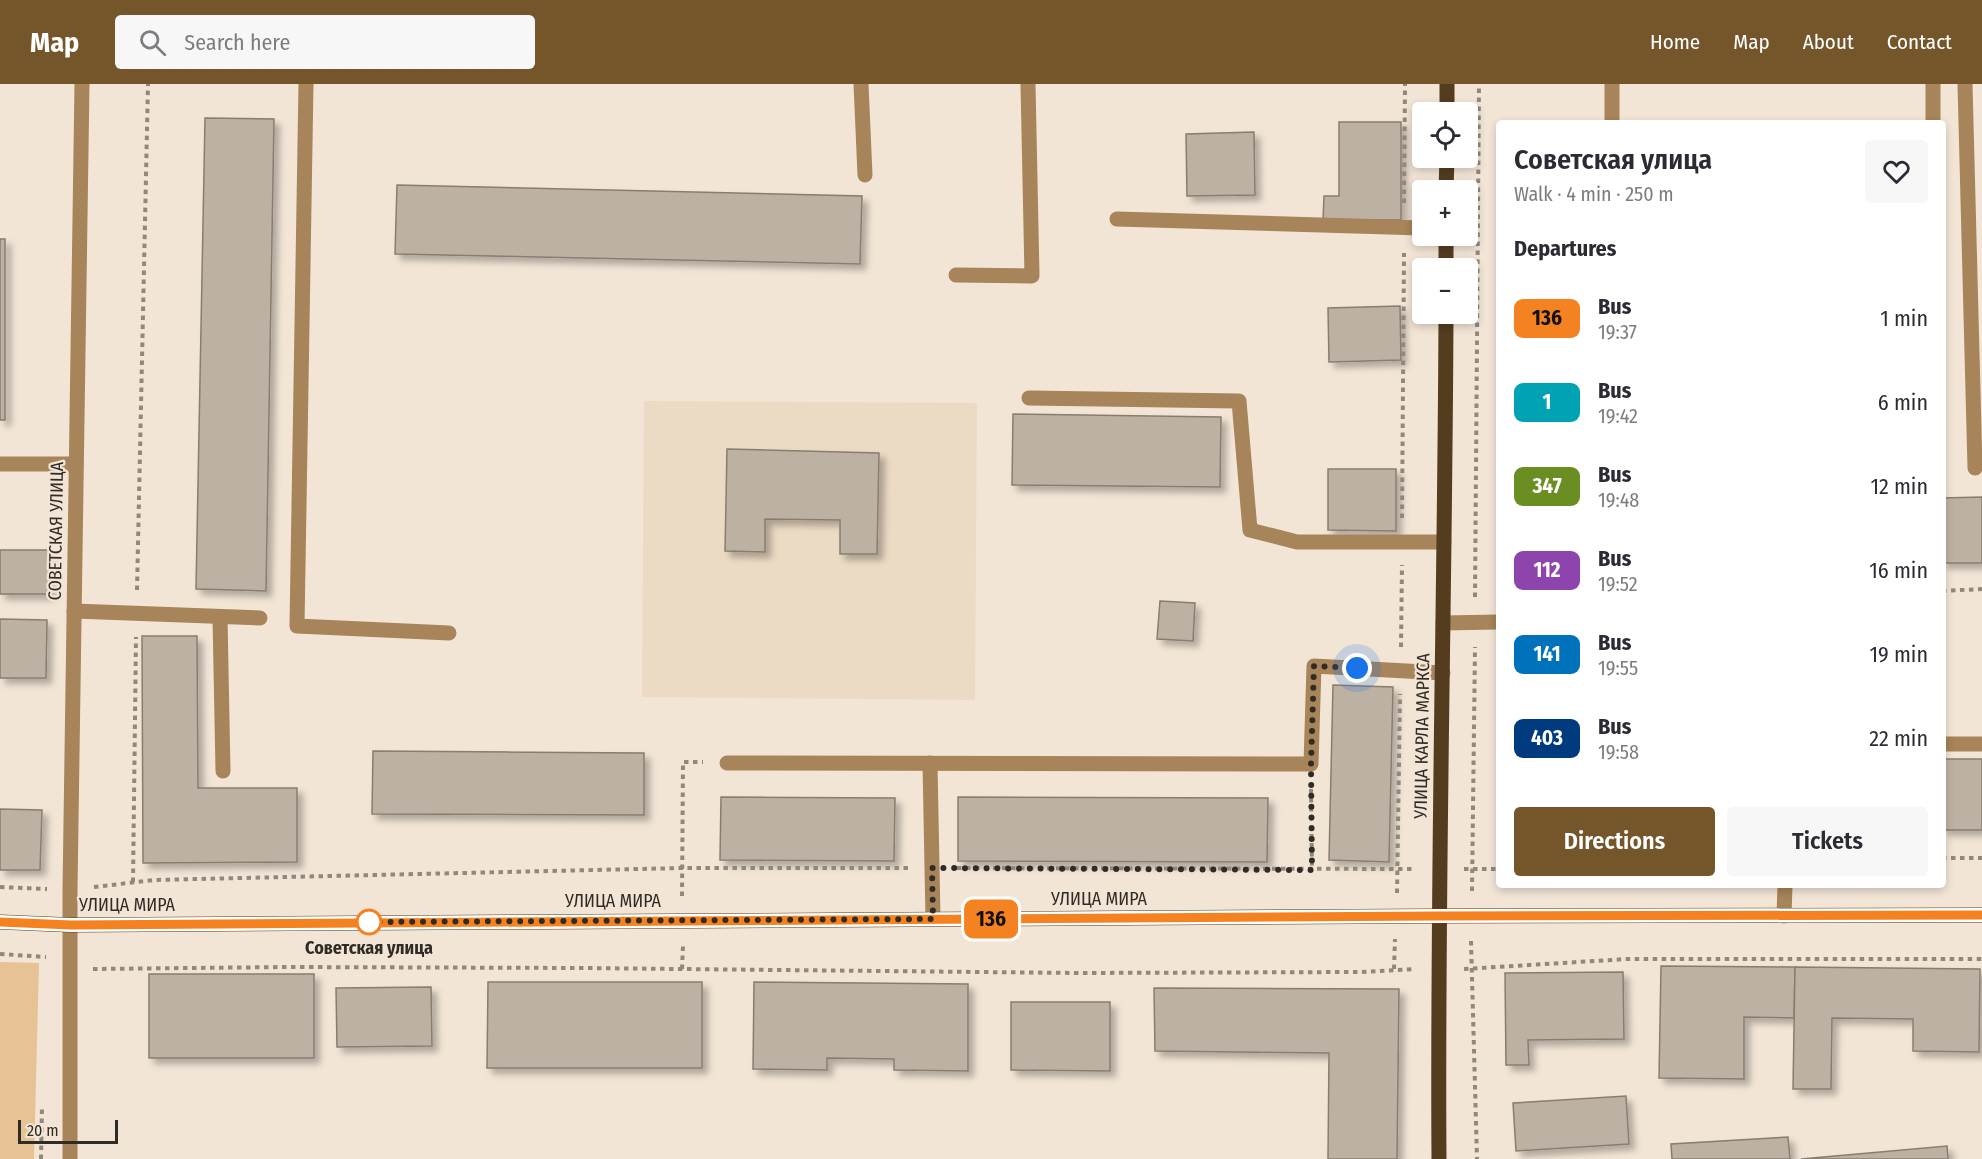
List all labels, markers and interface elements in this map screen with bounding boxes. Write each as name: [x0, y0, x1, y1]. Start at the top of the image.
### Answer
search box: [115, 15, 535, 69]
text: Map: [30, 26, 79, 59]
icon: search: [136, 26, 169, 59]
text: Search here: [184, 29, 290, 56]
text: Home: [1650, 29, 1700, 55]
text: Map: [1733, 29, 1770, 55]
text: About: [1803, 29, 1854, 55]
text: Contact: [1887, 29, 1952, 55]
map controls: [1412, 102, 1478, 324]
button: locate: [1412, 102, 1478, 168]
button: heart: [1865, 140, 1928, 203]
text: Советская улица: [1514, 143, 1712, 176]
button: +: [1412, 180, 1478, 246]
text: Walk · 4 min · 250 m: [1514, 182, 1674, 206]
text: Departures: [1514, 235, 1616, 262]
button: −: [1412, 258, 1478, 324]
text: Bus: [1598, 293, 1631, 320]
text: 136: [1532, 305, 1562, 331]
text: 1 min: [1880, 305, 1928, 332]
text: 19:37: [1598, 320, 1637, 344]
text: Bus: [1598, 377, 1631, 404]
text: 1: [1543, 389, 1551, 415]
text: 6 min: [1878, 389, 1928, 416]
text: 19:42: [1598, 404, 1638, 428]
street label: СОВЕТСКАЯ УЛИЦА: [44, 461, 68, 600]
text: Bus: [1598, 461, 1631, 488]
text: 347: [1532, 473, 1562, 499]
text: 12 min: [1870, 473, 1928, 500]
text: 19:48: [1598, 488, 1639, 512]
text: Bus: [1598, 545, 1631, 572]
text: 112: [1533, 557, 1561, 583]
text: 16 min: [1869, 557, 1928, 584]
text: 19:52: [1598, 572, 1638, 596]
text: Bus: [1598, 629, 1631, 656]
text: 141: [1533, 641, 1561, 667]
text: 19 min: [1870, 641, 1928, 668]
street label: УЛИЦА КАРЛА МАРКСА: [1410, 652, 1434, 820]
your location: [1342, 653, 1372, 683]
text: 19:55: [1598, 656, 1638, 680]
text: Bus: [1598, 713, 1631, 740]
text: 403: [1531, 725, 1563, 751]
text: 22 min: [1869, 725, 1928, 752]
text: 19:58: [1598, 740, 1639, 764]
button: Directions: [1514, 807, 1715, 876]
button: Tickets: [1727, 807, 1928, 876]
street label: УЛИЦА МИРА: [1050, 888, 1148, 910]
street label: УЛИЦА МИРА: [564, 890, 662, 912]
street label: УЛИЦА МИРА: [78, 894, 176, 916]
line badge: 136: [956, 900, 1026, 938]
text: 136: [976, 906, 1006, 932]
marker: Советская улица: [356, 909, 382, 935]
place label: Советская улица: [305, 937, 433, 959]
scale bar: [18, 1117, 118, 1144]
text: 20 m: [27, 1121, 58, 1140]

